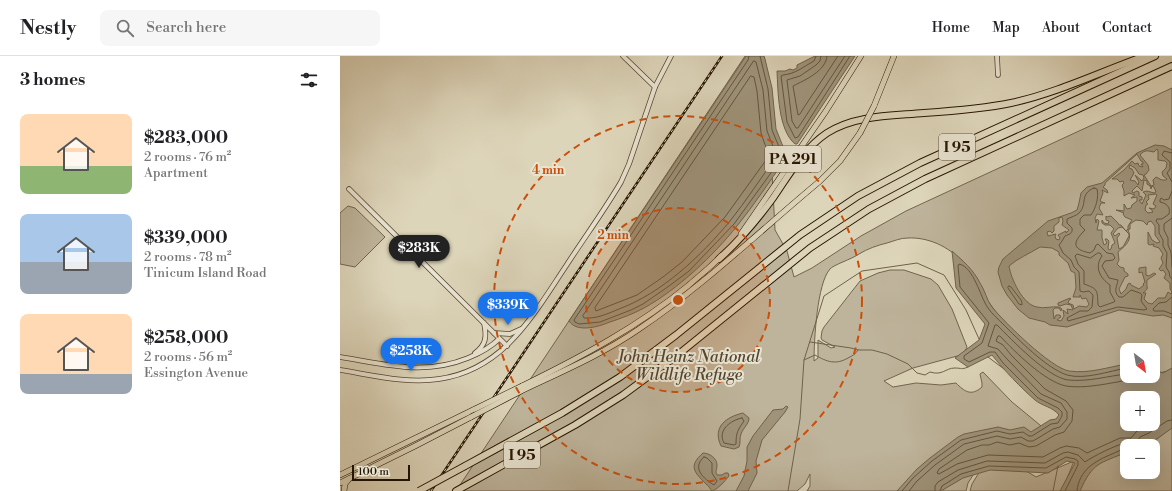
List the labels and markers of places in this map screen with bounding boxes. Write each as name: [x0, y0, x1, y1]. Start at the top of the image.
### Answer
pin: $283K: [391, 235, 447, 269]
pin: $339K: [480, 292, 536, 326]
centre of rings: [671, 293, 685, 307]
pin: $258K: [383, 338, 439, 372]

